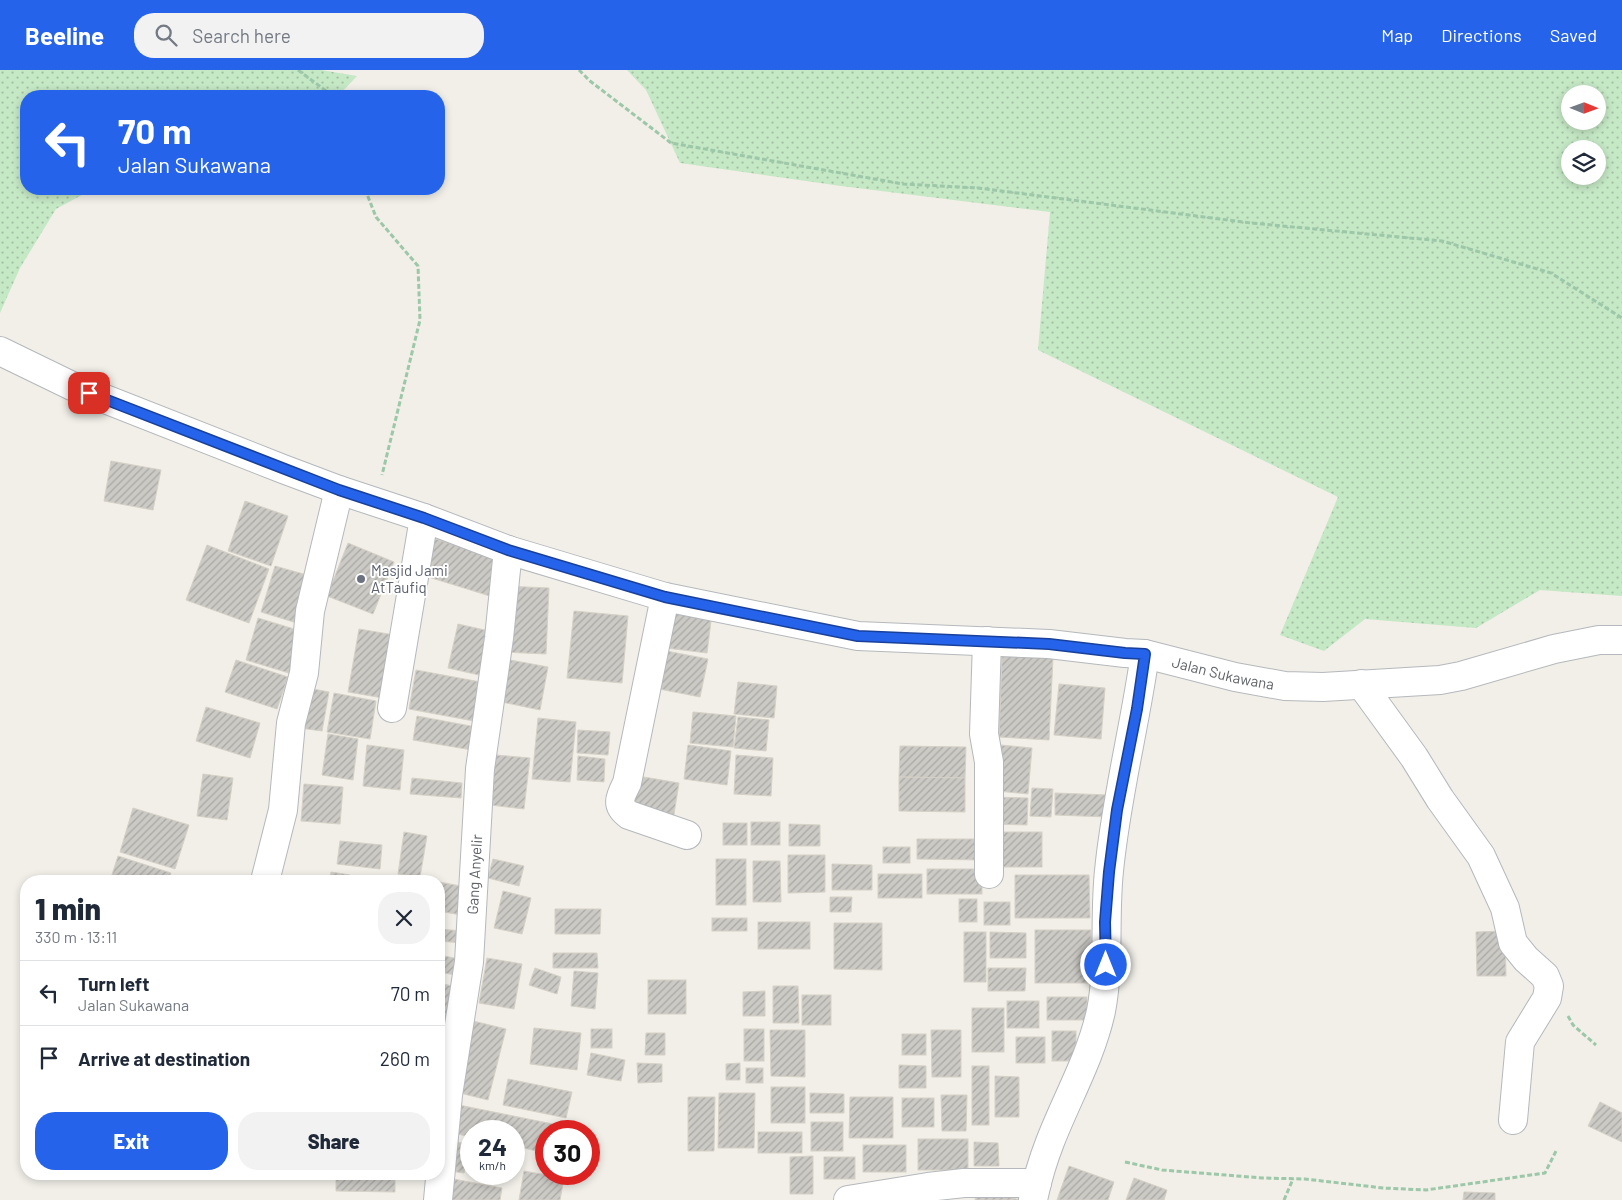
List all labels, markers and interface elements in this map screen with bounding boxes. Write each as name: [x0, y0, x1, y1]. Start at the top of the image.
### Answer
search box: [134, 13, 484, 58]
text: Beeline: [25, 21, 104, 50]
icon: search: [152, 21, 180, 49]
text: Search here: [192, 24, 291, 47]
text: Map: [1381, 24, 1413, 46]
text: Directions: [1441, 24, 1522, 46]
text: Saved: [1550, 24, 1597, 46]
north arrow: [1561, 85, 1606, 130]
map controls: [1561, 85, 1606, 185]
text: 70 m: [118, 109, 192, 151]
icon: left: [35, 110, 100, 175]
button: layers: [1561, 140, 1606, 185]
text: Jalan Sukawana: [118, 151, 271, 177]
pin: [68, 372, 110, 414]
icon: arrive: [75, 379, 103, 407]
place label: Masjid Jami AtTaufiq: [371, 561, 448, 596]
marker: Masjid Jami AtTaufiq: [355, 573, 367, 585]
street label: Jalan Sukawana: [1170, 652, 1276, 693]
street label: Gang Anyelir: [463, 833, 485, 915]
text: 1 min: [35, 890, 101, 926]
button: close: [378, 892, 430, 944]
text: 330 m · 13:11: [35, 927, 117, 946]
position arrow: [1079, 938, 1131, 990]
text: Turn left: [78, 972, 149, 995]
icon: left: [35, 979, 63, 1007]
text: 70 m: [391, 982, 430, 1005]
text: Jalan Sukawana: [78, 995, 189, 1014]
icon: arrive: [35, 1044, 63, 1072]
text: Arrive at destination: [78, 1047, 250, 1070]
text: 260 m: [380, 1047, 430, 1070]
button: Exit: [35, 1112, 228, 1170]
button: Share: [238, 1112, 430, 1170]
speed limit sign: 30: [535, 1120, 600, 1185]
text: 24: [478, 1131, 507, 1161]
text: km/h: [479, 1158, 506, 1172]

